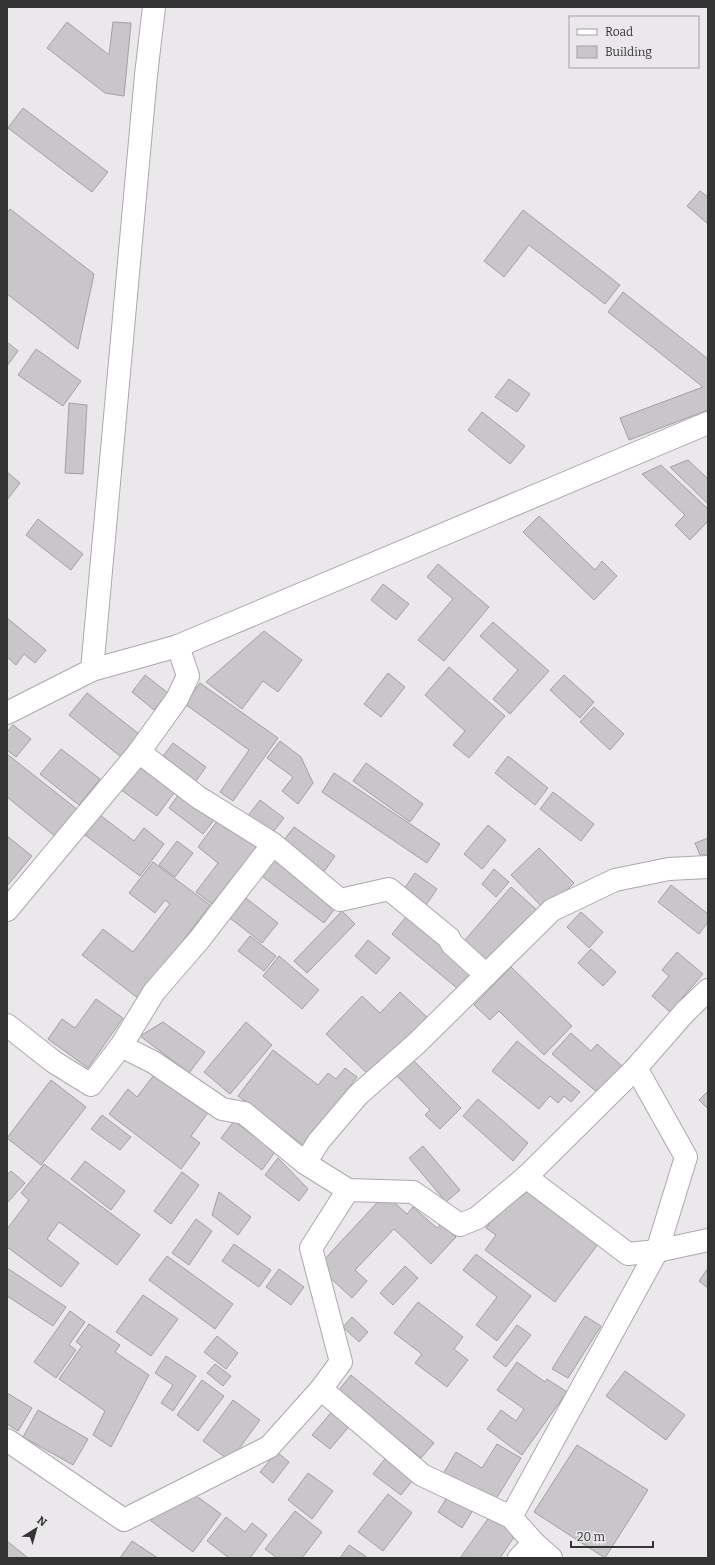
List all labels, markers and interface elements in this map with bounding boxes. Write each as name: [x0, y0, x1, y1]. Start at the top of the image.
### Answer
legend: [569, 16, 699, 68]
text: Road: [605, 25, 633, 39]
text: Building: [605, 45, 652, 59]
north arrow: [16, 1509, 56, 1549]
text: N: [34, 1514, 49, 1529]
scale bar: [571, 1523, 653, 1549]
text: 20 m: [577, 1530, 606, 1544]

